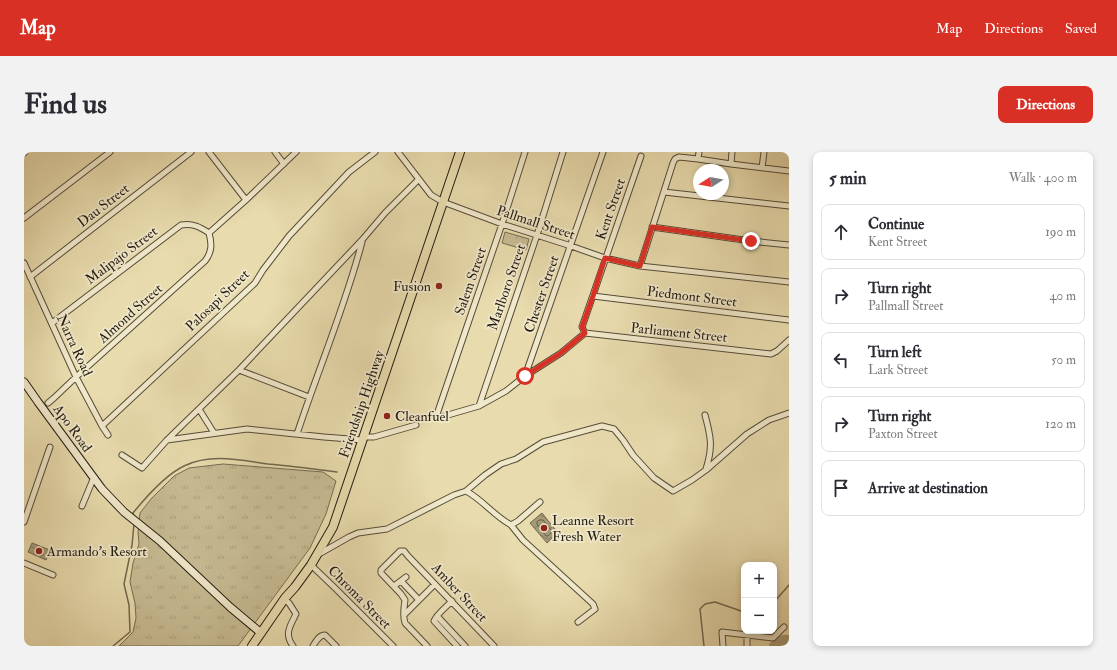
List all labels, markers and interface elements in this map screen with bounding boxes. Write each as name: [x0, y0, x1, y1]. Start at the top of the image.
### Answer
text: Map: [20, 16, 56, 40]
text: Map: [936, 20, 962, 37]
text: Directions: [984, 20, 1043, 37]
text: Saved: [1065, 20, 1097, 37]
button: Directions: [998, 86, 1093, 123]
text: Find us: [24, 87, 107, 122]
north arrow: [693, 164, 729, 200]
text: 5 min: [829, 168, 867, 189]
text: Walk · 400 m: [1009, 170, 1077, 186]
street label: Kent Street: [592, 176, 629, 242]
street label: Dau Street: [74, 180, 133, 231]
street label: Pallmall Street: [495, 202, 578, 243]
text: Continue: [868, 215, 924, 234]
icon: ahead: [830, 221, 852, 243]
street label: Malipajo Street: [82, 222, 162, 289]
text: 190 m: [1045, 224, 1076, 240]
route end: [742, 232, 760, 250]
text: Kent Street: [868, 234, 927, 250]
street label: Marlboro Street: [484, 241, 529, 333]
street label: Salem Street: [451, 245, 490, 317]
street label: Chester Street: [520, 253, 563, 335]
street label: Palosapi Street: [182, 265, 254, 336]
place label: Fusion: [393, 278, 431, 295]
text: Turn right: [868, 279, 931, 298]
street label: Almond Street: [94, 280, 166, 347]
marker: Fusion: [434, 281, 444, 291]
street label: Piedmont Street: [646, 283, 738, 310]
icon: right: [830, 285, 852, 307]
text: 40 m: [1050, 288, 1076, 304]
text: Pallmall Street: [868, 298, 943, 314]
street label: Narra Road: [53, 312, 96, 379]
street label: Parliament Street: [630, 319, 728, 346]
text: Turn left: [868, 343, 922, 362]
street label: Friendship Highway: [335, 347, 389, 461]
icon: left: [830, 349, 852, 371]
text: 50 m: [1051, 352, 1076, 368]
text: Lark Street: [868, 362, 928, 378]
route start: [516, 367, 534, 385]
street label: Apo Road: [48, 400, 96, 456]
text: Turn right: [868, 407, 931, 426]
place label: Cleanfuel: [395, 408, 449, 425]
marker: Cleanfuel: [382, 411, 392, 421]
icon: right: [830, 413, 852, 435]
text: 120 m: [1045, 416, 1076, 432]
text: Paxton Street: [868, 426, 938, 442]
icon: arrive: [830, 477, 852, 499]
text: Arrive at destination: [868, 479, 988, 498]
place label: Leanne Resort Fresh Water: [552, 512, 635, 545]
marker: Leanne Resort Fresh Water: [539, 523, 549, 533]
place label: Armando's Resort: [46, 543, 147, 560]
marker: Armando's Resort: [34, 546, 44, 556]
street label: Amber Street: [427, 559, 492, 626]
street label: Chroma Street: [324, 562, 395, 633]
map controls: [741, 562, 777, 634]
button: +: [741, 562, 777, 598]
button: −: [741, 598, 777, 634]

